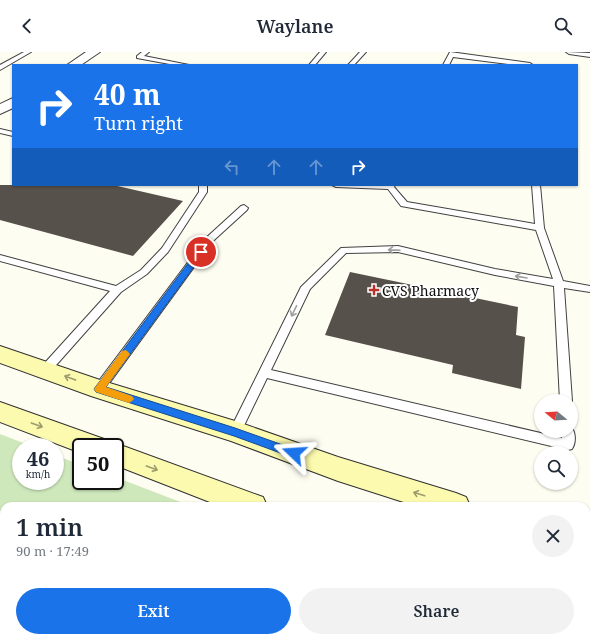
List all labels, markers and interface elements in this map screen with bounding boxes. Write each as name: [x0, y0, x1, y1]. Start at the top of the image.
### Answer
text: Waylane: [257, 14, 333, 38]
icon: back: [16, 15, 38, 37]
icon: search: [552, 15, 574, 37]
text: 40 m: [94, 75, 161, 113]
icon: right: [28, 80, 80, 132]
text: Turn right: [94, 111, 183, 135]
icon: left: [221, 156, 243, 178]
icon: ahead: [263, 156, 285, 178]
icon: ahead: [305, 156, 327, 178]
icon: right: [347, 156, 369, 178]
pin: [184, 235, 218, 269]
icon: arrive: [190, 241, 212, 263]
one-way arrow: [388, 246, 401, 254]
one-way arrow: [515, 273, 528, 281]
place label: CVS Pharmacy: [382, 281, 479, 300]
marker: CVS Pharmacy: [369, 285, 379, 295]
one-way arrow: [290, 305, 297, 317]
one-way arrow: [64, 374, 76, 382]
north arrow: [534, 394, 578, 438]
map controls: [534, 394, 578, 490]
one-way arrow: [30, 422, 42, 430]
position arrow: [273, 432, 315, 474]
speed limit sign: 50: [72, 438, 124, 490]
text: 46: [27, 445, 49, 472]
button: search: [534, 446, 578, 490]
one-way arrow: [145, 465, 158, 472]
text: km/h: [26, 467, 50, 481]
one-way arrow: [413, 490, 426, 497]
text: 1 min: [16, 510, 83, 543]
button: close: [532, 515, 574, 557]
text: 90 m · 17:49: [16, 542, 89, 560]
button: Exit: [16, 588, 291, 634]
button: Share: [299, 588, 574, 634]

